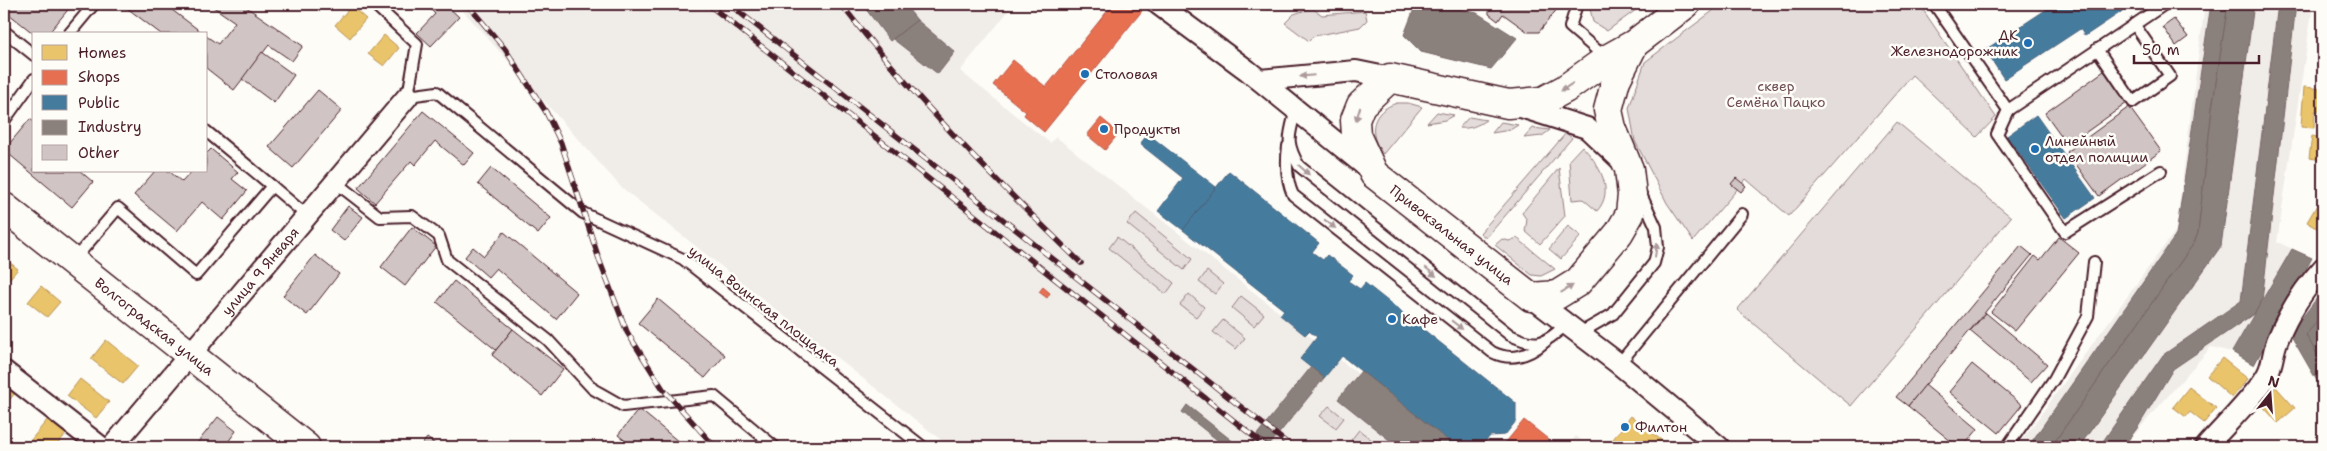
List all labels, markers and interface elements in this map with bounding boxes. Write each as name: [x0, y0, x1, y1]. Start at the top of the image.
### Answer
place label: ДК Железнодорожник: [1891, 26, 2019, 60]
legend: [32, 32, 208, 172]
scale bar: [2134, 32, 2260, 64]
marker: ДК Железнодорожник: [2022, 37, 2034, 49]
text: 50 m: [2142, 40, 2180, 60]
text: Homes: [78, 43, 126, 63]
place label: Столовая: [1095, 65, 1158, 83]
text: Shops: [78, 67, 120, 87]
marker: Столовая: [1079, 68, 1091, 80]
one-way arrow: [1298, 72, 1314, 80]
park label: сквер Семёна Пацко: [1727, 77, 1825, 111]
one-way arrow: [1560, 82, 1574, 92]
text: Public: [78, 93, 120, 113]
one-way arrow: [1354, 106, 1361, 121]
text: Industry: [78, 117, 142, 137]
place label: Продукты: [1114, 120, 1181, 138]
marker: Продукты: [1098, 123, 1110, 135]
place label: Линейный отдел полиции: [2045, 132, 2148, 166]
text: Other: [78, 143, 120, 163]
marker: Линейный отдел полиции: [2029, 143, 2041, 155]
one-way arrow: [1298, 164, 1311, 175]
street label: Привокзальная улица: [1386, 181, 1517, 289]
one-way arrow: [1323, 219, 1336, 230]
street label: улица 9 Января: [218, 223, 303, 319]
one-way arrow: [1652, 241, 1660, 257]
street label: улица Воинская площадка: [685, 242, 843, 371]
one-way arrow: [1424, 266, 1437, 277]
street label: Волгоградская улица: [91, 274, 218, 380]
one-way arrow: [1560, 284, 1573, 293]
place label: Кафе: [1402, 310, 1438, 328]
marker: Кафе: [1386, 313, 1398, 325]
one-way arrow: [1450, 320, 1463, 331]
north arrow: [2244, 368, 2294, 418]
text: N: [2266, 371, 2282, 392]
place label: Филтон: [1635, 418, 1687, 436]
marker: Филтон: [1619, 421, 1631, 433]

